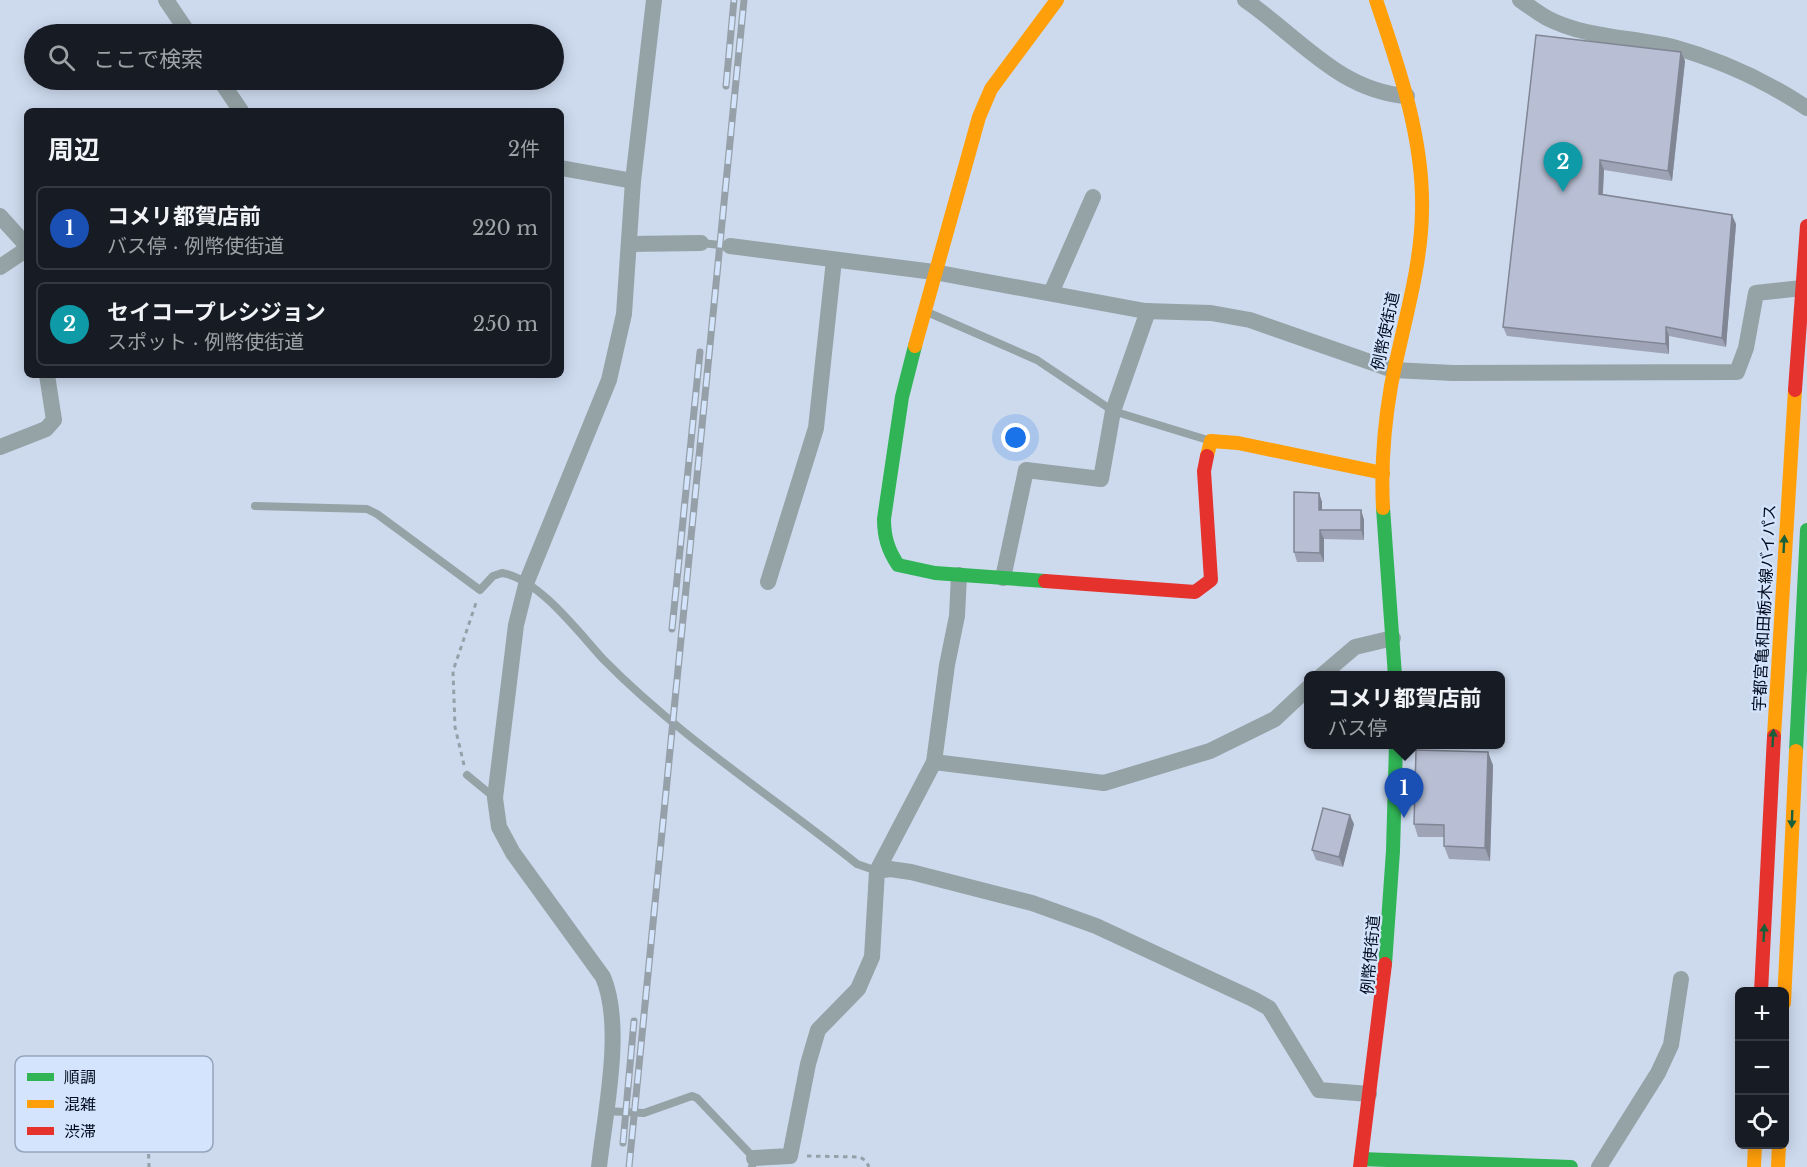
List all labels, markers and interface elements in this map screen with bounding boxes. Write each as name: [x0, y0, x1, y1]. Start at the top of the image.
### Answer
search box: [24, 24, 564, 90]
icon: search: [45, 41, 78, 74]
text: ここで検索: [93, 46, 203, 73]
text: 周辺: [48, 134, 100, 166]
text: 2件: [508, 137, 540, 161]
pin: 2: [1544, 142, 1582, 192]
text: コメリ都賀店前: [107, 203, 261, 230]
text: 1: [65, 216, 74, 240]
text: 220 m: [472, 216, 538, 240]
text: バス停 · 例幣使街道: [107, 234, 284, 258]
street label: 例幣使街道: [1367, 290, 1403, 372]
text: セイコープレシジョン: [107, 299, 326, 326]
text: 2: [63, 312, 76, 336]
text: 250 m: [473, 312, 538, 336]
text: スポット · 例幣使街道: [107, 330, 304, 354]
your location: [1001, 423, 1030, 452]
street label: 宇都宮亀和田栃木線バイパス: [1749, 504, 1779, 712]
one-way arrow: [1779, 534, 1789, 553]
popup: [1304, 671, 1505, 749]
text: コメリ都賀店前: [1327, 685, 1482, 712]
text: バス停: [1327, 716, 1387, 740]
one-way arrow: [1768, 729, 1777, 748]
pin: 1: [1384, 768, 1424, 818]
one-way arrow: [1788, 810, 1797, 829]
street label: 例幣使街道: [1357, 914, 1383, 996]
one-way arrow: [1759, 924, 1768, 943]
map controls: [1735, 987, 1789, 1149]
button: +: [1735, 987, 1789, 1041]
button: −: [1735, 1041, 1789, 1095]
legend: [15, 1056, 213, 1152]
text: 順調: [64, 1067, 96, 1087]
text: 混雑: [64, 1094, 96, 1114]
button: locate: [1735, 1095, 1789, 1149]
text: 渋滞: [64, 1121, 96, 1141]

